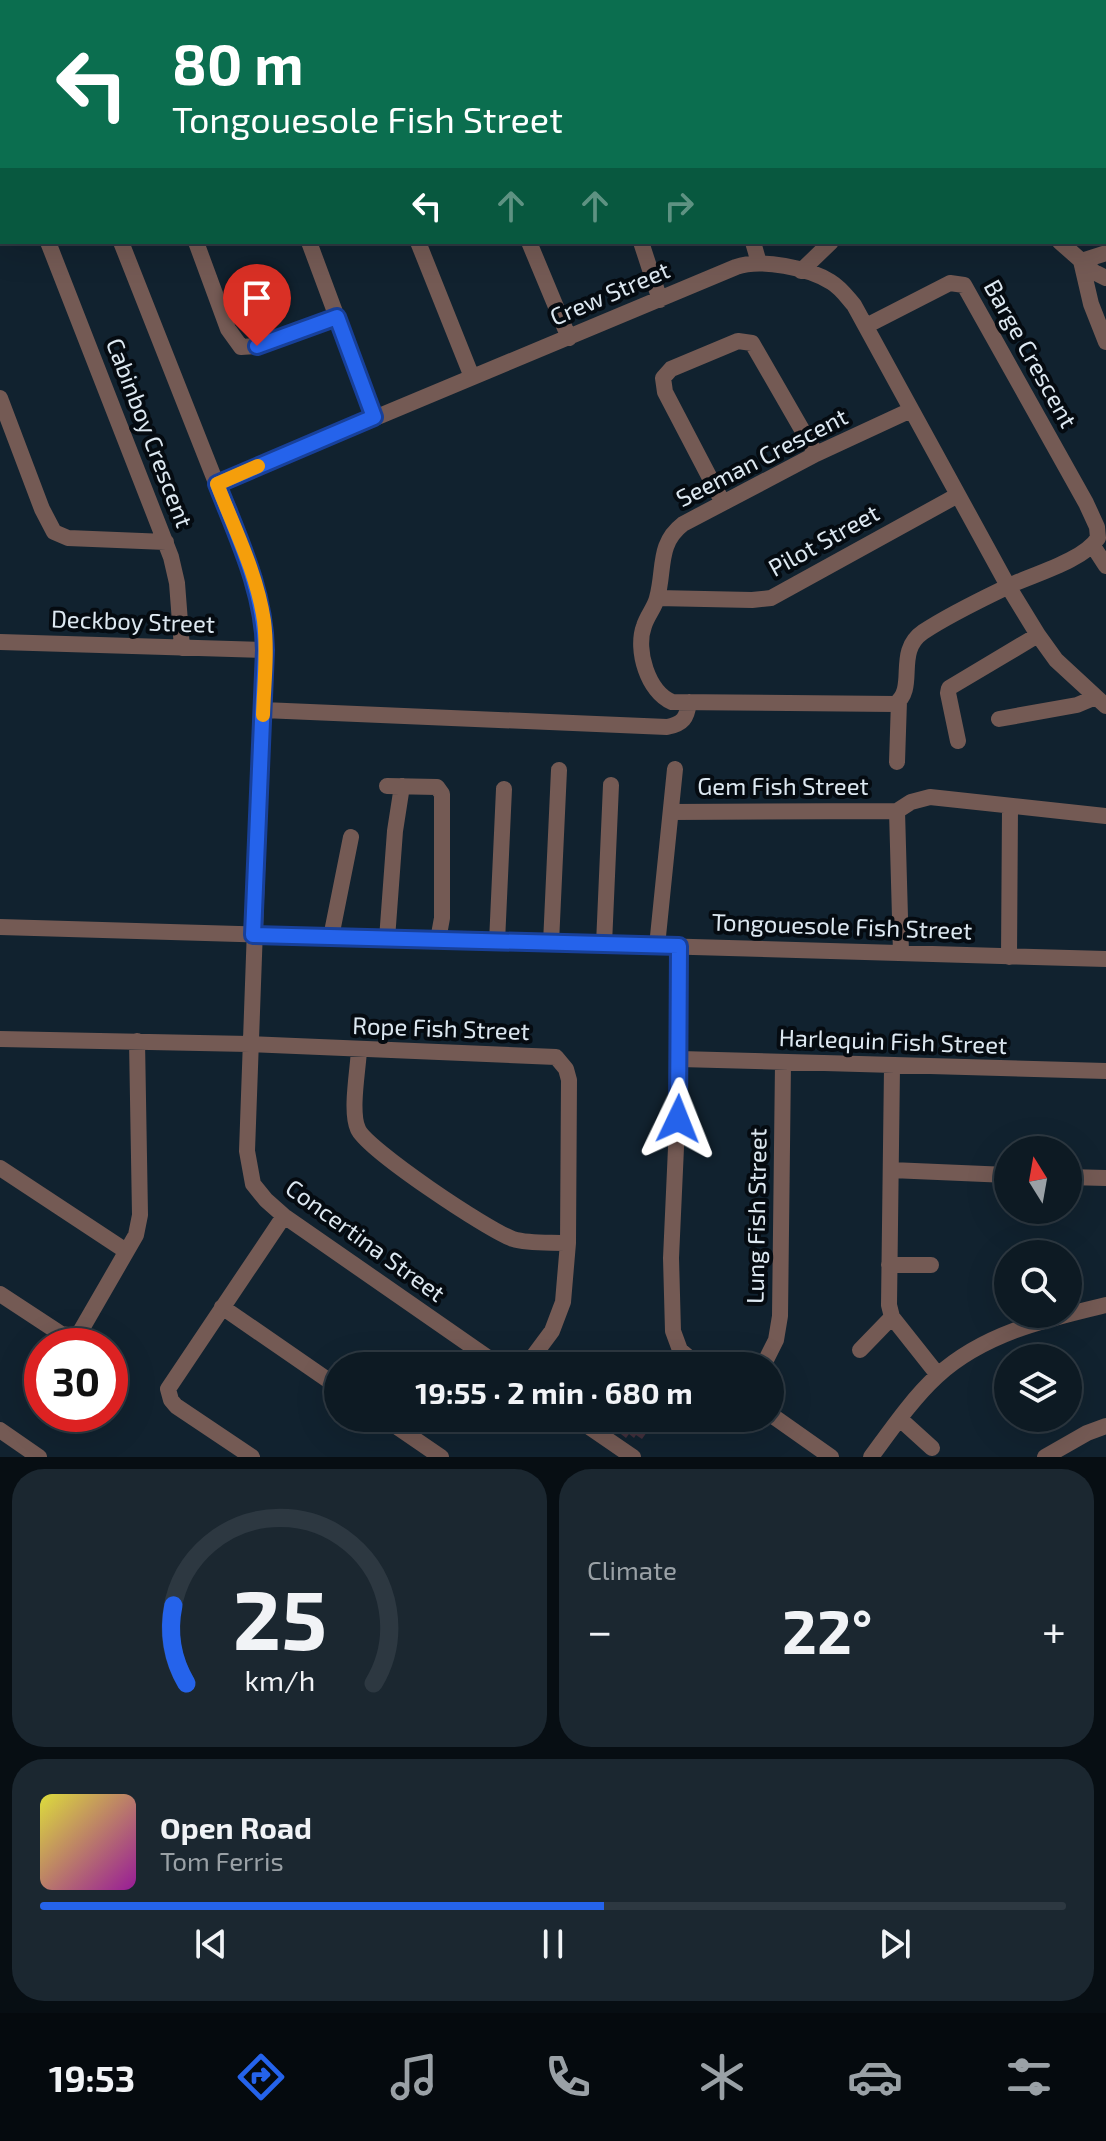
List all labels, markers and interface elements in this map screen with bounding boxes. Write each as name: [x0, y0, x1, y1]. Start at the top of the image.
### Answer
text: 80 m: [172, 29, 304, 96]
icon: left: [40, 32, 144, 136]
text: Tongouesole Fish Street: [172, 97, 563, 140]
icon: left: [405, 184, 449, 228]
icon: ahead: [489, 184, 533, 228]
icon: ahead: [573, 184, 617, 228]
icon: right: [657, 184, 701, 228]
street label: Crew Street: [545, 254, 674, 331]
pin: [223, 264, 291, 346]
street label: Barge Crescent: [979, 274, 1084, 432]
icon: arrive: [235, 276, 279, 320]
street label: Cabinboy Crescent: [101, 334, 200, 531]
street label: Seeman Crescent: [671, 401, 852, 512]
street label: Pilot Street: [763, 497, 884, 582]
street label: Deckboy Street: [51, 603, 216, 638]
street label: Gem Fish Street: [697, 771, 869, 800]
street label: Tongouesole Fish Street: [711, 906, 973, 945]
street label: Rope Fish Street: [352, 1010, 530, 1045]
street label: Harlequin Fish Street: [778, 1022, 1008, 1059]
position arrow: [636, 1077, 720, 1161]
street label: Lung Fish Street: [739, 1128, 772, 1304]
north arrow: [994, 1136, 1082, 1224]
map controls: [994, 1136, 1082, 1432]
street label: Concertina Street: [281, 1172, 451, 1307]
button: search: [994, 1240, 1082, 1328]
speed limit sign: 30: [24, 1328, 128, 1432]
button: layers: [994, 1344, 1082, 1432]
text: 19:55 · 2 min · 680 m: [415, 1374, 693, 1410]
text: Climate: [587, 1554, 677, 1585]
text: 25: [232, 1567, 327, 1667]
text: 22°: [782, 1594, 872, 1666]
text: −: [587, 1603, 613, 1656]
text: +: [1042, 1603, 1066, 1656]
text: km/h: [244, 1662, 315, 1697]
text: Open Road: [160, 1809, 312, 1845]
text: Tom Ferris: [160, 1845, 284, 1876]
icon: previous: [189, 1922, 233, 1966]
icon: pause: [531, 1922, 575, 1966]
icon: next: [873, 1922, 917, 1966]
icon: directions: [233, 2049, 289, 2105]
icon: music: [386, 2049, 442, 2105]
icon: phone: [540, 2049, 596, 2105]
icon: climate: [694, 2049, 750, 2105]
icon: car: [847, 2049, 903, 2105]
icon: filters: [1001, 2049, 1057, 2105]
text: 19:53: [49, 2056, 135, 2099]

